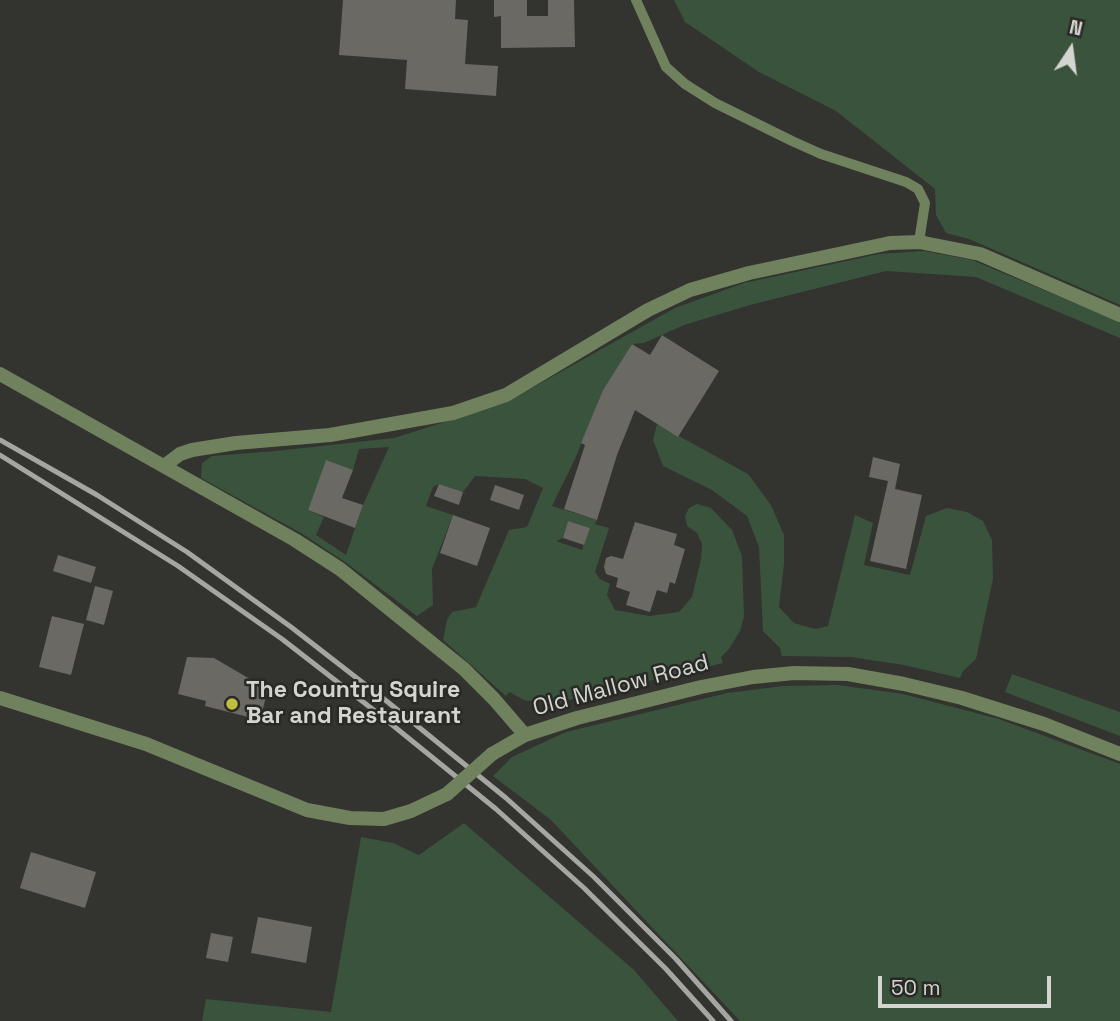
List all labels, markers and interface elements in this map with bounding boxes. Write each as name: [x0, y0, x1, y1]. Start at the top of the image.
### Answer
north arrow: [1036, 14, 1106, 84]
text: N: [1067, 14, 1085, 42]
street label: Old Mallow Road: [530, 649, 712, 723]
place label: The Country Squire Bar and Restaurant: [246, 677, 461, 731]
marker: The Country Squire Bar and Restaurant: [224, 696, 240, 712]
scale bar: [882, 962, 1055, 1006]
text: 50 m: [891, 974, 941, 1001]

